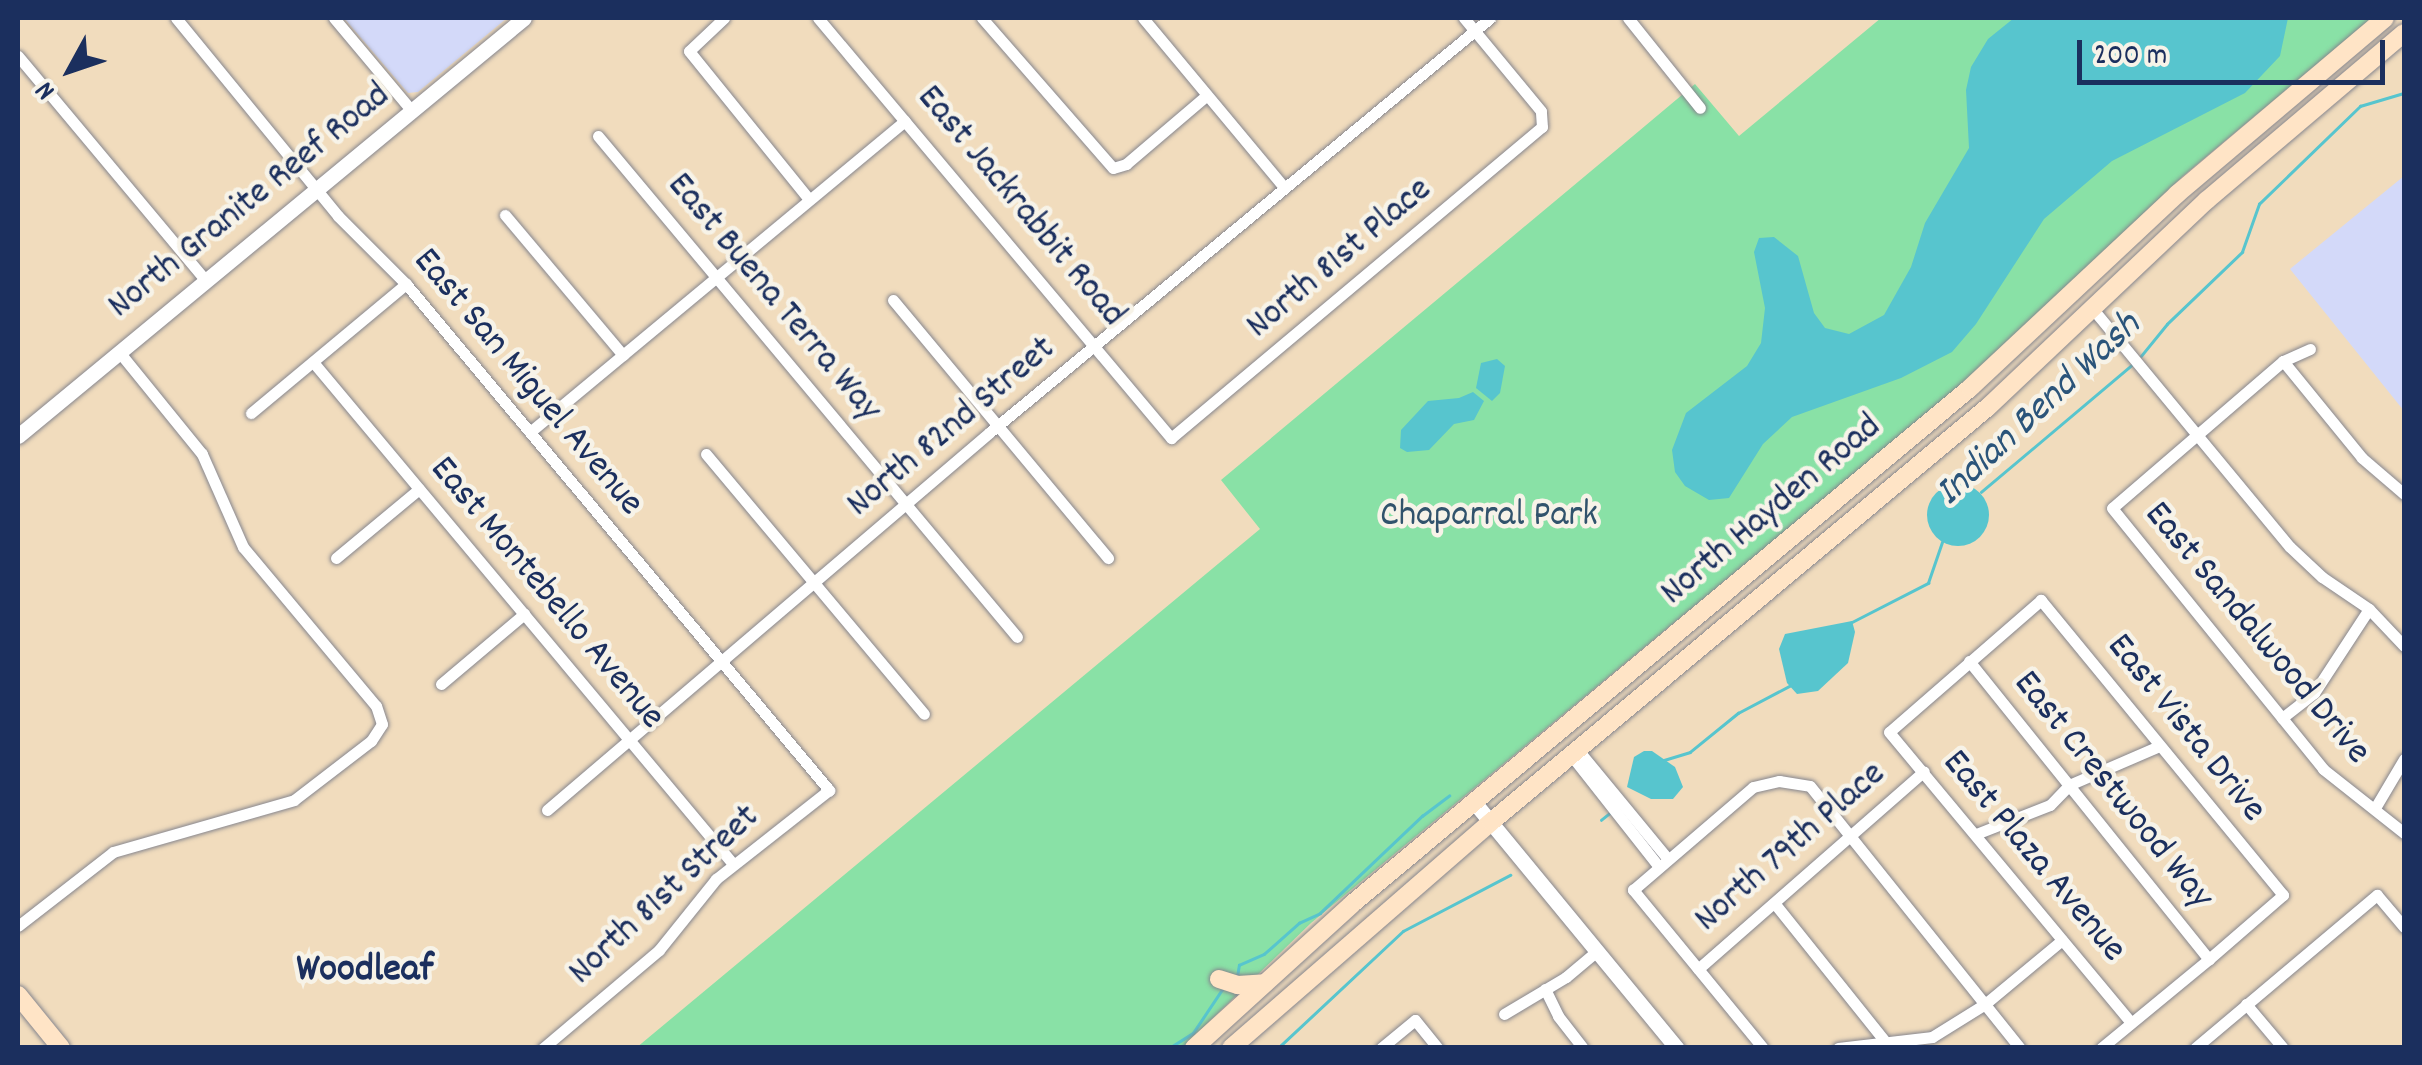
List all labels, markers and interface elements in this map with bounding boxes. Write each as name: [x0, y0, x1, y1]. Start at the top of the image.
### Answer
north arrow: [20, 20, 120, 120]
scale bar: [2082, 20, 2390, 82]
text: 200 m: [2094, 36, 2167, 79]
text: N: [27, 71, 67, 107]
street label: North Granite Reef Road: [100, 74, 400, 330]
street label: East Jackrabbit Road: [906, 77, 1134, 337]
street label: East Buena Terra Way: [656, 164, 890, 432]
street label: North 81st Place: [1238, 168, 1442, 350]
street label: East San Miguel Avenue: [402, 240, 652, 526]
water label: Indian Bend Wash: [1927, 304, 2153, 518]
street label: North 82nd Street: [838, 328, 1066, 528]
street label: North Hayden Road: [1652, 405, 1892, 617]
street label: East Montebello Avenue: [419, 448, 673, 740]
street label: East Sandalwood Drive: [2133, 493, 2379, 775]
park label: Chaparral Park: [1380, 494, 1598, 540]
street label: East Vista Drive: [2095, 626, 2275, 832]
street label: East Crestwood Way: [2002, 663, 2222, 919]
street label: East Plaza Avenue: [1931, 742, 2135, 972]
street label: North 79th Place: [1686, 753, 1896, 943]
street label: North 81st Street: [560, 796, 770, 996]
district label: Woodleaf: [296, 948, 434, 996]

